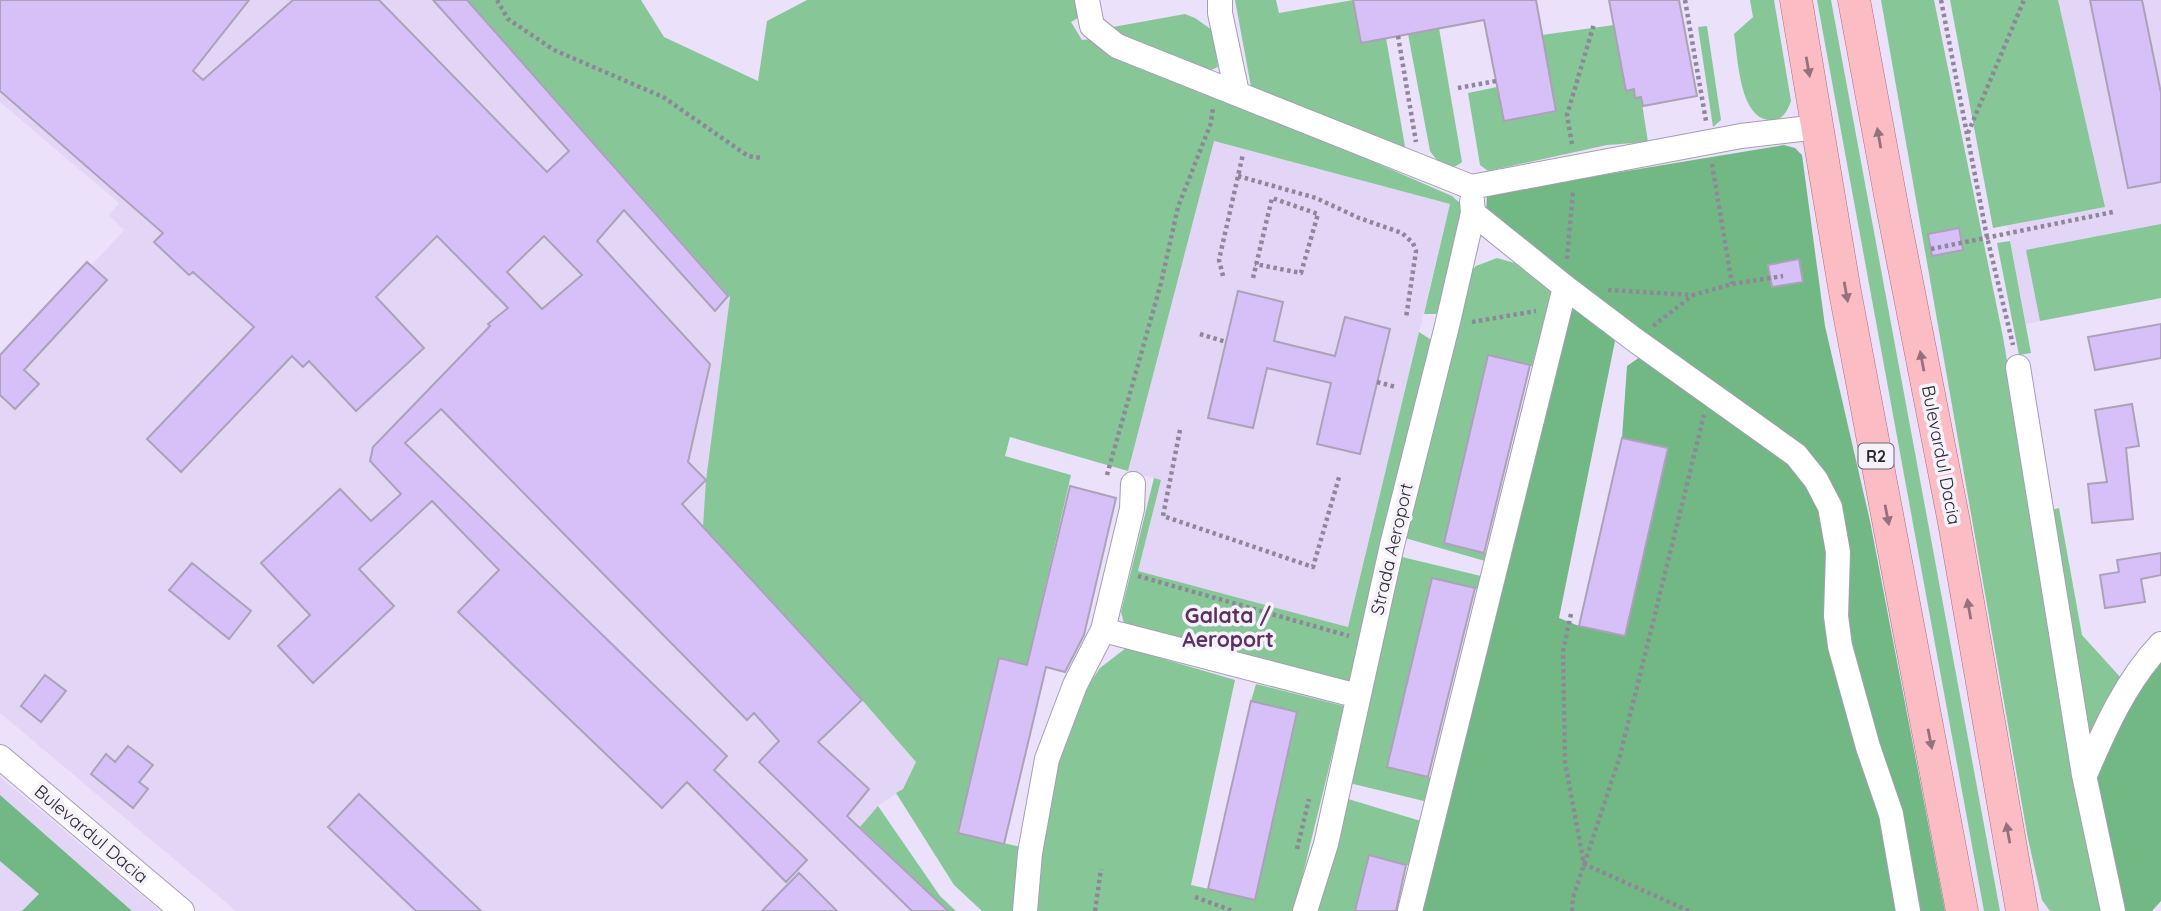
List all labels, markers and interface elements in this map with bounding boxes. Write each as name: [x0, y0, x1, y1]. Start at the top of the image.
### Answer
one-way arrow: [1803, 56, 1814, 78]
one-way arrow: [1873, 127, 1884, 149]
one-way arrow: [1840, 281, 1851, 303]
one-way arrow: [1917, 350, 1928, 372]
street label: Bulevardul Dacia: [1917, 383, 1966, 526]
road number: R2: [1858, 444, 1894, 468]
street label: Strada Aeroport: [1365, 481, 1418, 617]
one-way arrow: [1882, 504, 1893, 526]
one-way arrow: [1963, 598, 1974, 620]
district label: Galata / Aeroport: [1182, 602, 1274, 652]
one-way arrow: [1924, 728, 1935, 750]
street label: Bulevardul Dacia: [30, 779, 153, 888]
one-way arrow: [2002, 822, 2013, 844]

